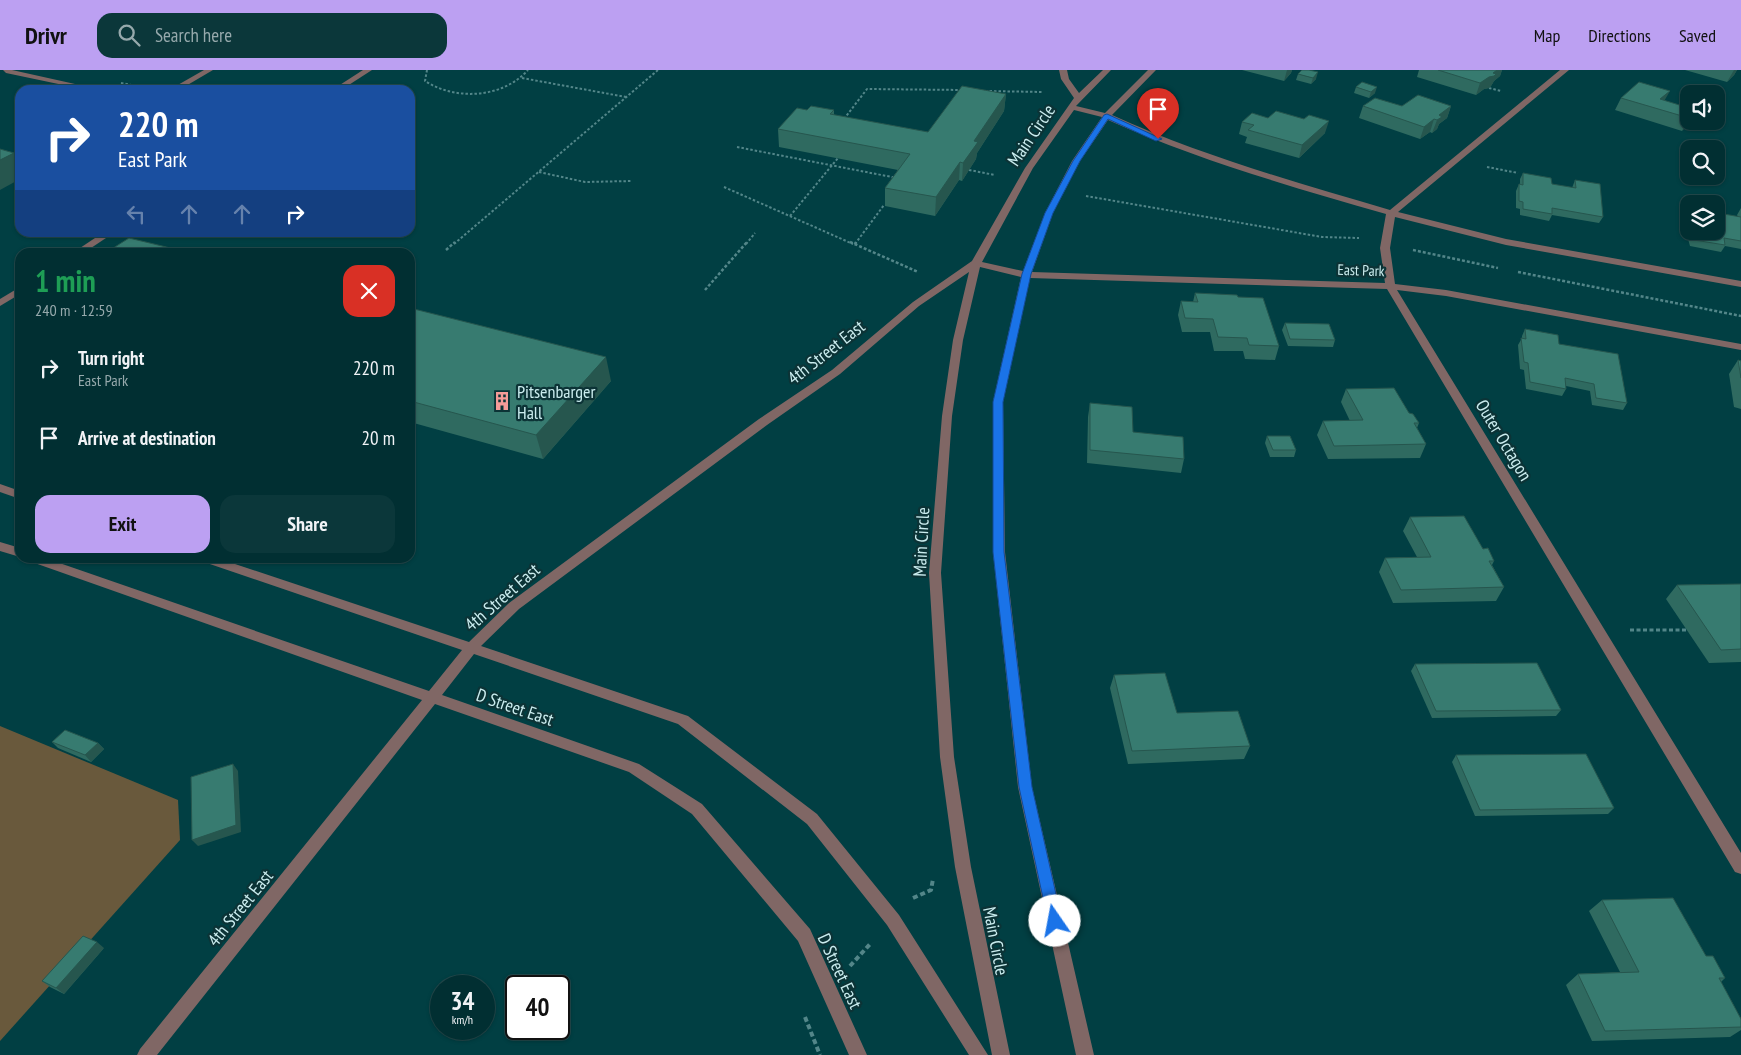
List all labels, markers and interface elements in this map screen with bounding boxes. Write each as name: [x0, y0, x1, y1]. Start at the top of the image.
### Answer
search box: [97, 13, 447, 58]
text: Drivr: [25, 20, 67, 51]
icon: search: [115, 21, 143, 49]
text: Search here: [155, 23, 232, 47]
text: Map: [1534, 24, 1560, 47]
text: Directions: [1588, 24, 1651, 47]
text: Saved: [1679, 24, 1716, 47]
map controls: [1680, 85, 1725, 240]
button: sound: [1680, 85, 1725, 130]
pin: [1137, 88, 1179, 139]
icon: arrive: [1144, 95, 1172, 123]
street label: Main Circle: [1002, 100, 1060, 170]
text: 220 m: [118, 101, 199, 147]
icon: right: [35, 105, 100, 170]
button: search: [1680, 140, 1725, 185]
text: East Park: [118, 145, 187, 173]
button: layers: [1680, 195, 1725, 240]
icon: left: [122, 200, 150, 228]
icon: ahead: [175, 200, 203, 228]
icon: ahead: [228, 200, 256, 228]
icon: right: [281, 200, 309, 228]
street label: East Park: [1337, 260, 1385, 280]
text: 1 min: [35, 261, 96, 300]
button: close: [343, 265, 395, 317]
text: 240 m · 12:59: [35, 300, 113, 320]
street label: 4th Street East: [783, 315, 869, 389]
text: Turn right: [78, 346, 144, 370]
icon: right: [35, 354, 63, 382]
text: 220 m: [353, 356, 395, 380]
text: East Park: [78, 370, 128, 390]
place label: Pitsenbarger Hall: [517, 380, 596, 424]
building icon: Pitsenbarger Hall: [491, 390, 513, 412]
street label: Outer Octagon: [1471, 395, 1537, 485]
icon: arrive: [35, 424, 63, 452]
text: Arrive at destination: [78, 426, 216, 450]
text: 20 m: [362, 426, 395, 450]
button: Exit: [35, 495, 210, 553]
button: Share: [220, 495, 395, 553]
street label: Main Circle: [908, 507, 934, 577]
street label: 4th Street East: [460, 558, 544, 636]
street label: D Street East: [473, 683, 557, 731]
street label: 4th Street East: [202, 865, 278, 951]
position arrow: [1028, 894, 1080, 946]
street label: Main Circle: [978, 905, 1014, 977]
street label: D Street East: [813, 930, 867, 1012]
speed limit sign: 40: [505, 975, 570, 1040]
text: 34: [451, 985, 474, 1017]
text: km/h: [452, 1012, 473, 1027]

